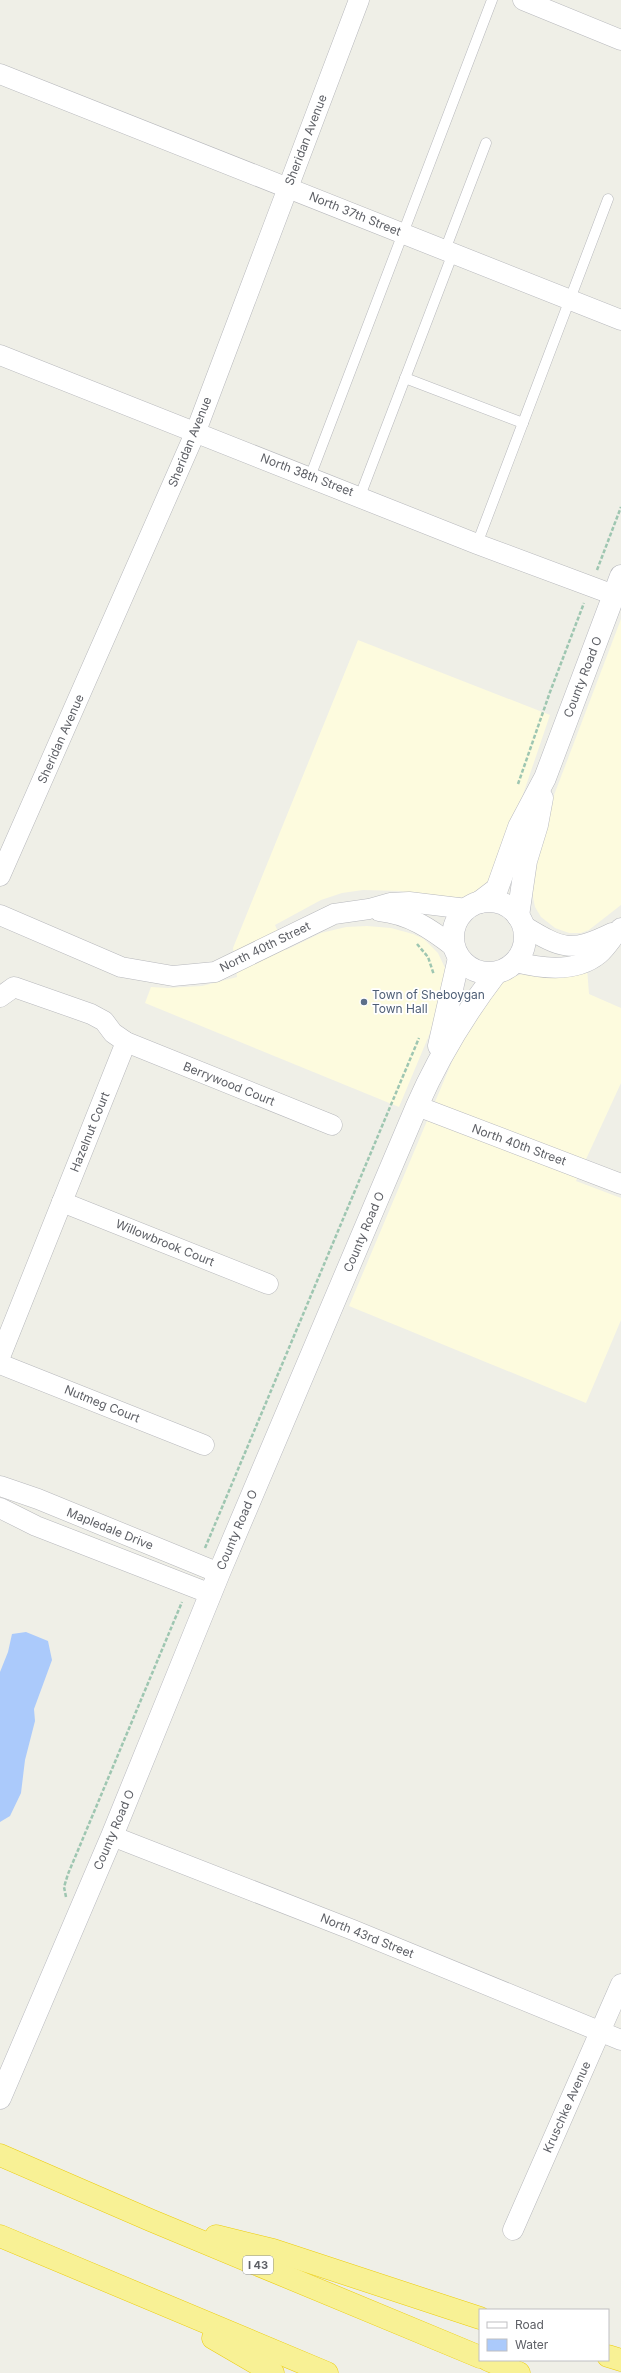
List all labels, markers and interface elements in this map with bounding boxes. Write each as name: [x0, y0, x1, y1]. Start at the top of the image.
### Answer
street label: Sheridan Avenue: [281, 92, 330, 187]
street label: North 37th Street: [307, 188, 403, 239]
street label: Sheridan Avenue: [165, 394, 214, 489]
street label: North 38th Street: [259, 450, 356, 499]
street label: County Road O: [560, 634, 605, 720]
street label: Sheridan Avenue: [34, 692, 87, 786]
street label: North 40th Street: [217, 918, 313, 975]
place label: Town of Sheboygan Town Hall: [372, 987, 485, 1016]
marker: Town of Sheboygan Town Hall: [359, 997, 369, 1007]
street label: Berrywood Court: [181, 1058, 277, 1109]
street label: Hazelnut Court: [67, 1089, 112, 1174]
street label: North 40th Street: [470, 1121, 568, 1169]
street label: County Road O: [340, 1189, 387, 1274]
street label: Willowbrook Court: [114, 1216, 217, 1269]
street label: Nutmeg Court: [62, 1382, 142, 1425]
street label: County Road O: [213, 1487, 260, 1572]
street label: Mapledale Drive: [65, 1504, 156, 1553]
street label: County Road O: [90, 1787, 137, 1872]
street label: North 43rd Street: [318, 1910, 416, 1961]
street label: Kruschke Avenue: [540, 2059, 593, 2155]
road number: I 43: [243, 2256, 273, 2274]
legend: [479, 2309, 609, 2361]
text: Road: [515, 2317, 544, 2332]
text: Water: [515, 2337, 549, 2352]

